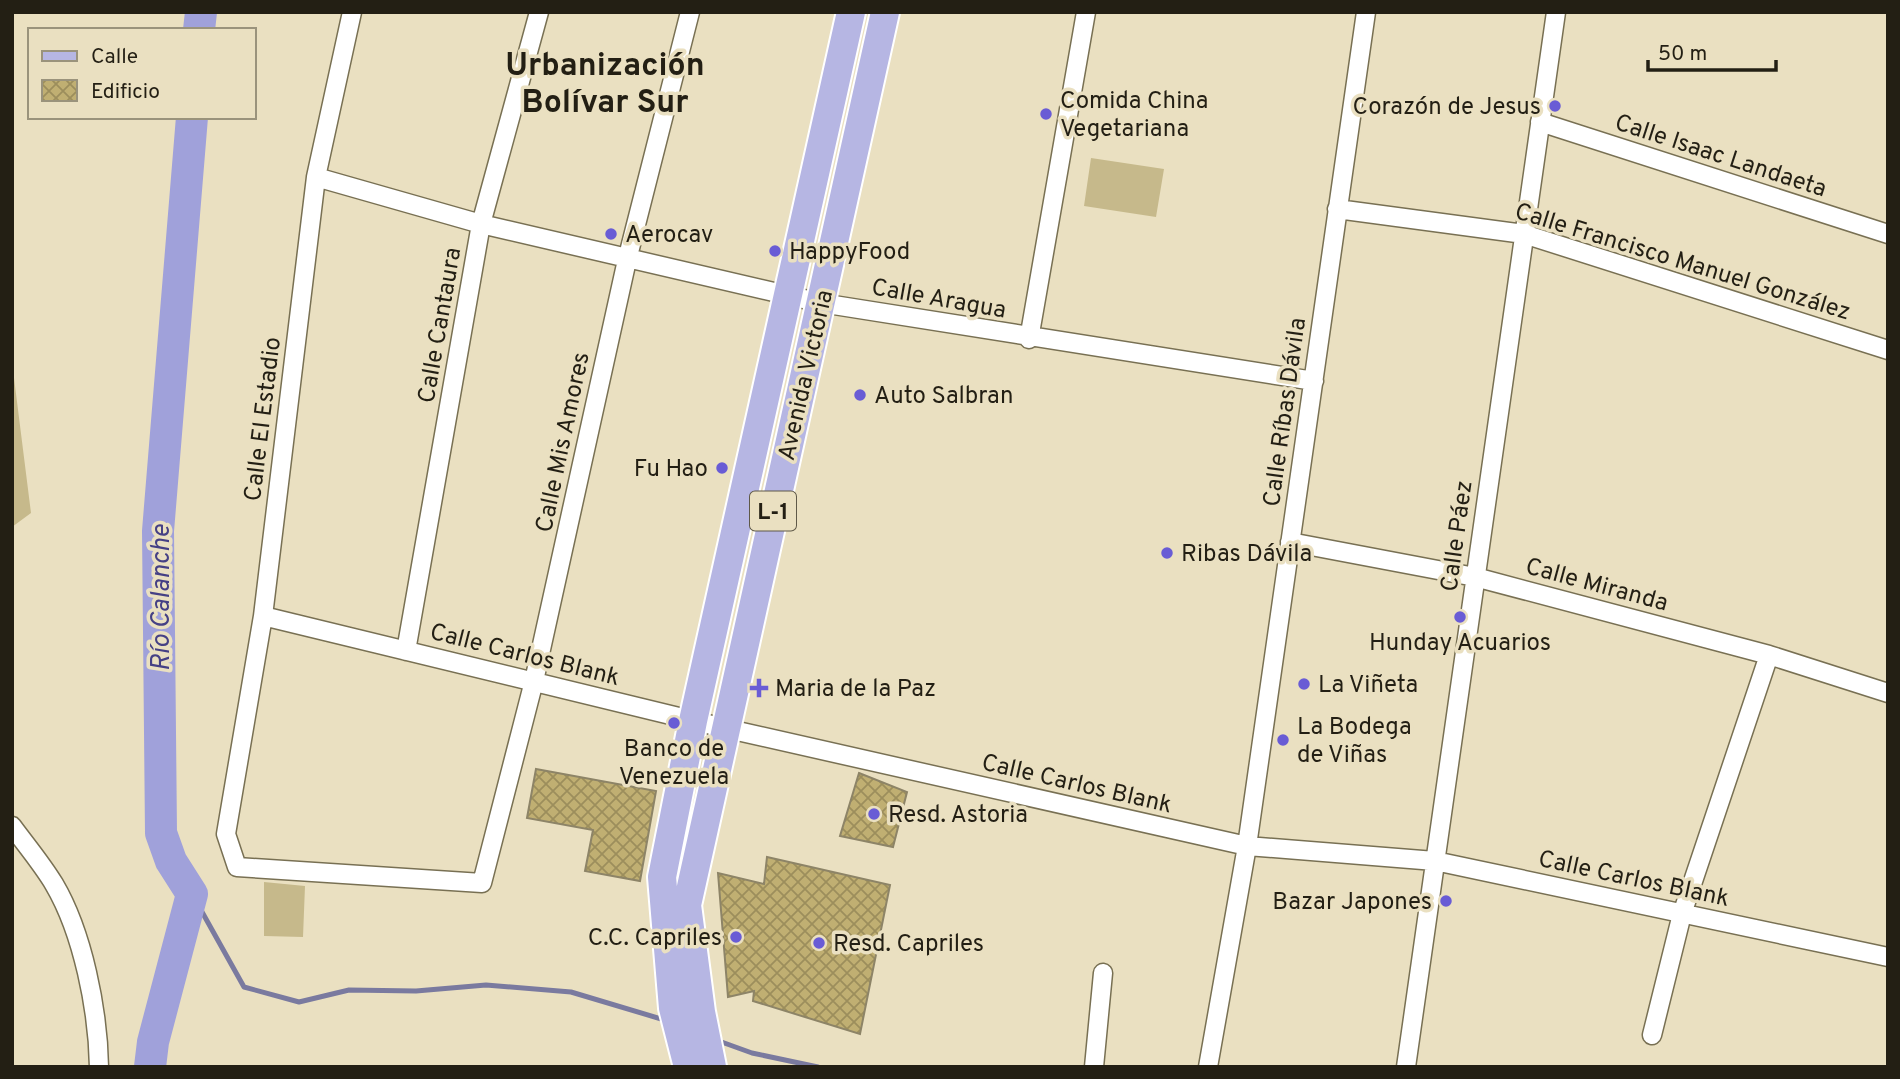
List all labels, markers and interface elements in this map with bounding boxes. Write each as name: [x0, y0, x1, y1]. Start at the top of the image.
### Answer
legend: [28, 28, 256, 119]
scale bar: [1648, 28, 1776, 72]
text: 50 m: [1658, 41, 1707, 68]
text: Calle: [91, 44, 138, 71]
district label: Urbanización Bolívar Sur: [505, 47, 705, 124]
text: Edificio: [91, 79, 160, 106]
place label: Comida China Vegetariana: [1060, 87, 1209, 145]
place label: Corazón de Jesus: [1353, 93, 1541, 123]
marker: Corazón de Jesus: [1547, 98, 1563, 114]
marker: Comida China Vegetariana: [1038, 106, 1054, 122]
street label: Calle Isaac Landaeta: [1611, 109, 1830, 205]
street label: Calle Francisco Manuel González: [1511, 197, 1854, 328]
place label: Aerocav: [625, 221, 713, 251]
marker: Aerocav: [603, 226, 619, 242]
place label: HappyFood: [789, 238, 910, 268]
marker: HappyFood: [767, 243, 783, 259]
street label: Calle Cantaura: [413, 245, 469, 406]
street label: Calle Aragua: [869, 273, 1008, 327]
street label: Avenida Victoria: [773, 287, 841, 464]
street label: Calle Ríbas Dávila: [1258, 316, 1314, 509]
street label: Calle El Estadio: [239, 335, 289, 503]
street label: Calle Mis Amores: [530, 350, 598, 535]
place label: Auto Salbran: [874, 382, 1014, 412]
marker: Auto Salbran: [852, 387, 868, 403]
place label: Fu Hao: [634, 455, 708, 485]
marker: Fu Hao: [714, 460, 730, 476]
street label: Calle Páez: [1435, 479, 1481, 594]
road number: L-1: [750, 491, 796, 530]
water label: Río Calanche: [146, 524, 179, 671]
place label: Ribas Dávila: [1181, 540, 1312, 570]
marker: Ribas Dávila: [1159, 545, 1175, 561]
street label: Calle Miranda: [1522, 552, 1671, 619]
marker: Hunday Acuarios: [1452, 609, 1468, 625]
street label: Calle Carlos Blank: [427, 618, 623, 694]
place label: Hunday Acuarios: [1369, 629, 1551, 659]
place label: La Viñeta: [1318, 671, 1418, 701]
place label: Maria de la Paz: [775, 675, 936, 705]
marker: La Viñeta: [1296, 676, 1312, 692]
marker: Maria de la Paz: [749, 678, 769, 698]
place label: La Bodega de Viñas: [1297, 713, 1412, 771]
marker: Banco de Venezuela: [666, 715, 682, 731]
marker: La Bodega de Viñas: [1275, 732, 1291, 748]
place label: Banco de Venezuela: [619, 735, 729, 793]
street label: Calle Carlos Blank: [978, 748, 1175, 821]
place label: Resd. Astoria: [888, 801, 1028, 831]
marker: Resd. Astoria: [866, 806, 882, 822]
street label: Calle Carlos Blank: [1535, 845, 1732, 915]
place label: Bazar Japones: [1272, 888, 1432, 918]
marker: Bazar Japones: [1438, 893, 1454, 909]
place label: C.C. Capriles: [588, 924, 722, 954]
marker: C.C. Capriles: [728, 929, 744, 945]
place label: Resd. Capriles: [833, 930, 984, 960]
marker: Resd. Capriles: [811, 935, 827, 951]

